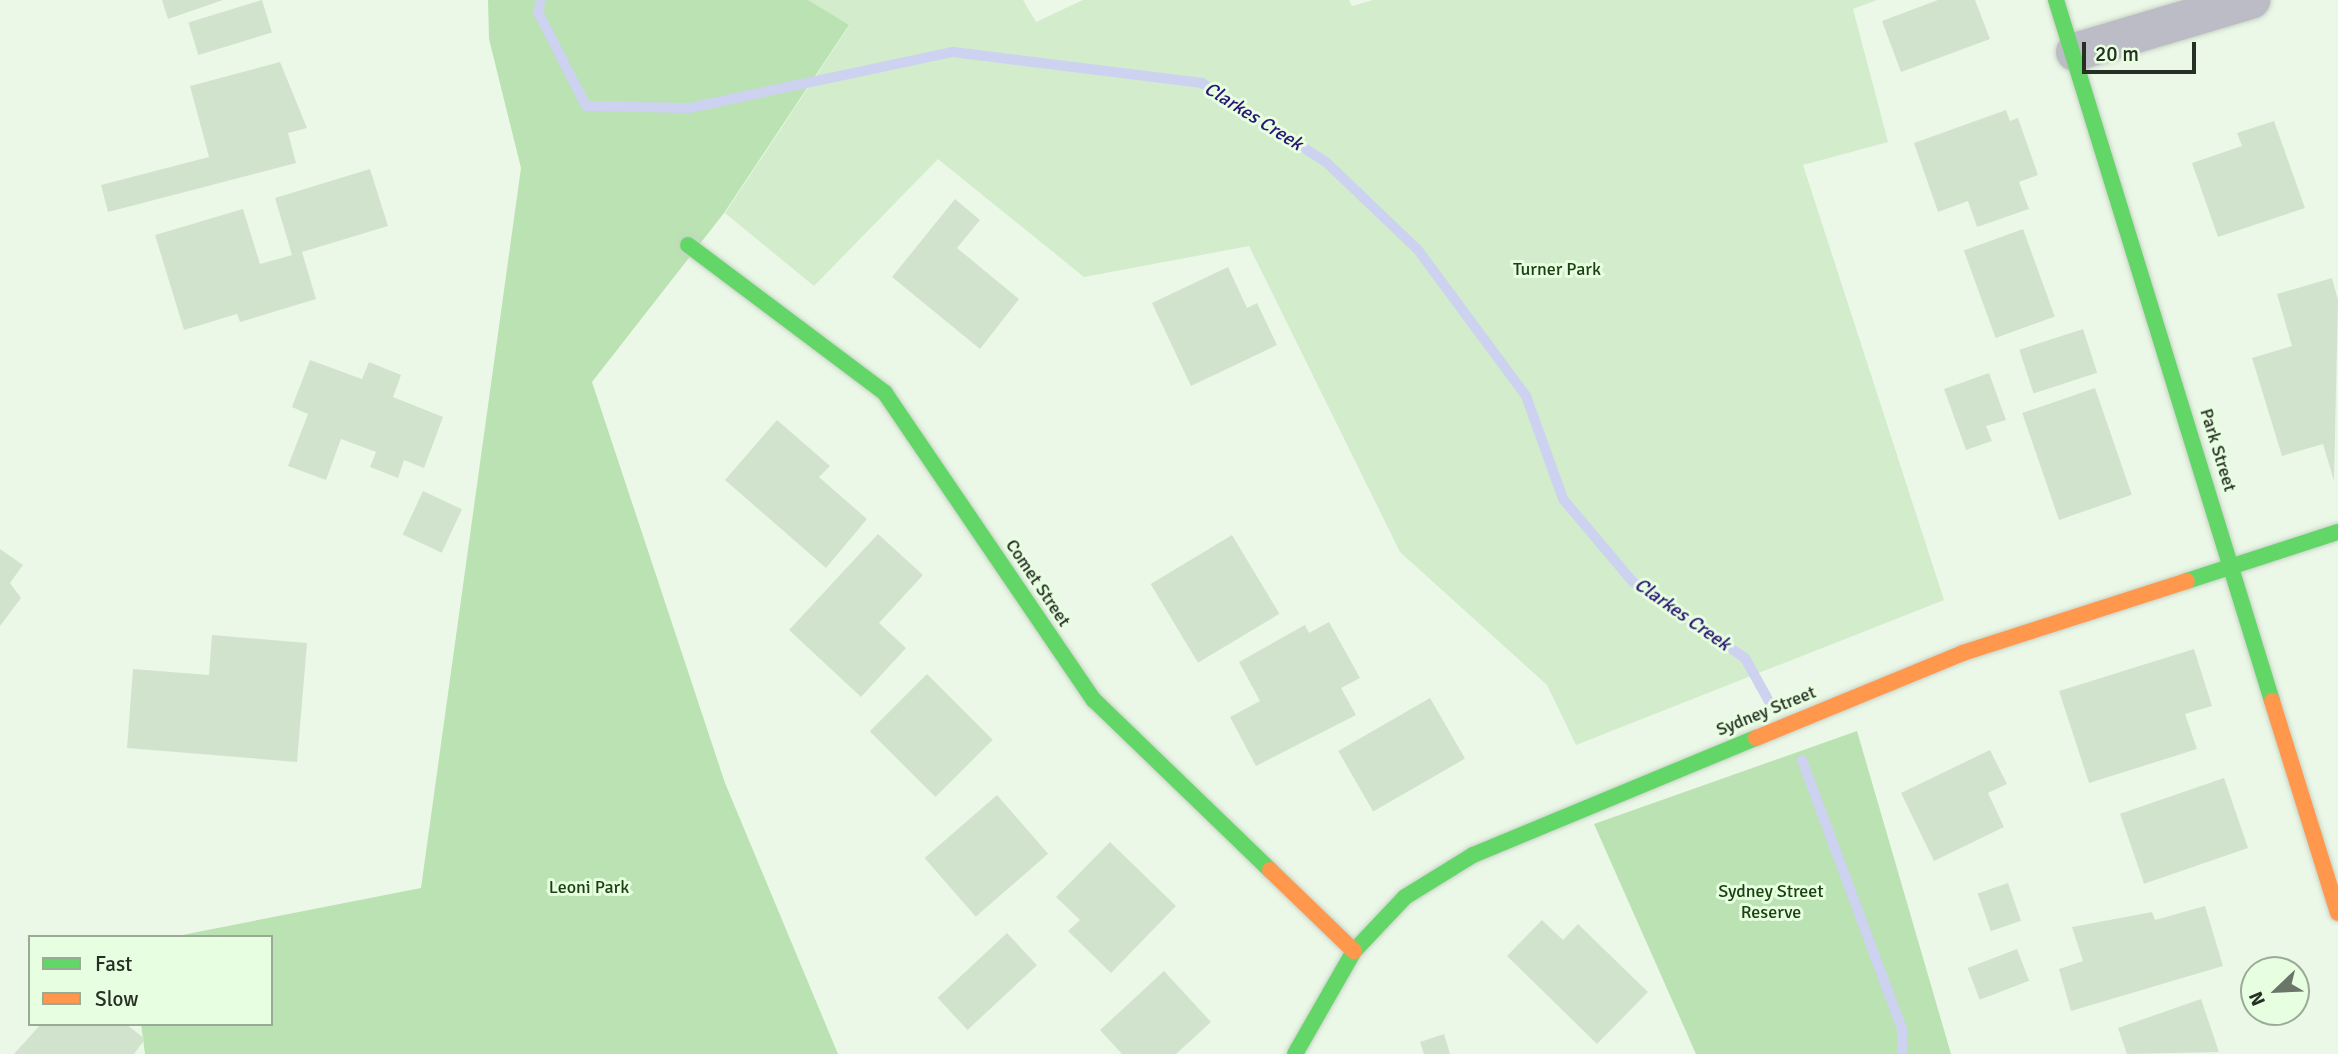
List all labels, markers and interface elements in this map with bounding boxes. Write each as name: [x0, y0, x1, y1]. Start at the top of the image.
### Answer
scale bar: [2086, 28, 2200, 72]
text: 20 m: [2095, 41, 2139, 67]
water label: Clarkes Creek: [1200, 78, 1306, 156]
park label: Turner Park: [1513, 258, 1601, 280]
street label: Park Street: [2195, 406, 2241, 494]
street label: Comet Street: [1001, 535, 1075, 631]
water label: Clarkes Creek: [1630, 574, 1734, 656]
street label: Sydney Street: [1713, 681, 1819, 741]
park label: Leoni Park: [549, 876, 629, 898]
park label: Sydney Street Reserve: [1718, 881, 1824, 924]
legend: [28, 935, 273, 1026]
text: Fast: [95, 951, 132, 977]
north arrow: [2240, 956, 2310, 1026]
text: Slow: [95, 986, 139, 1012]
text: N: [2244, 988, 2271, 1009]

